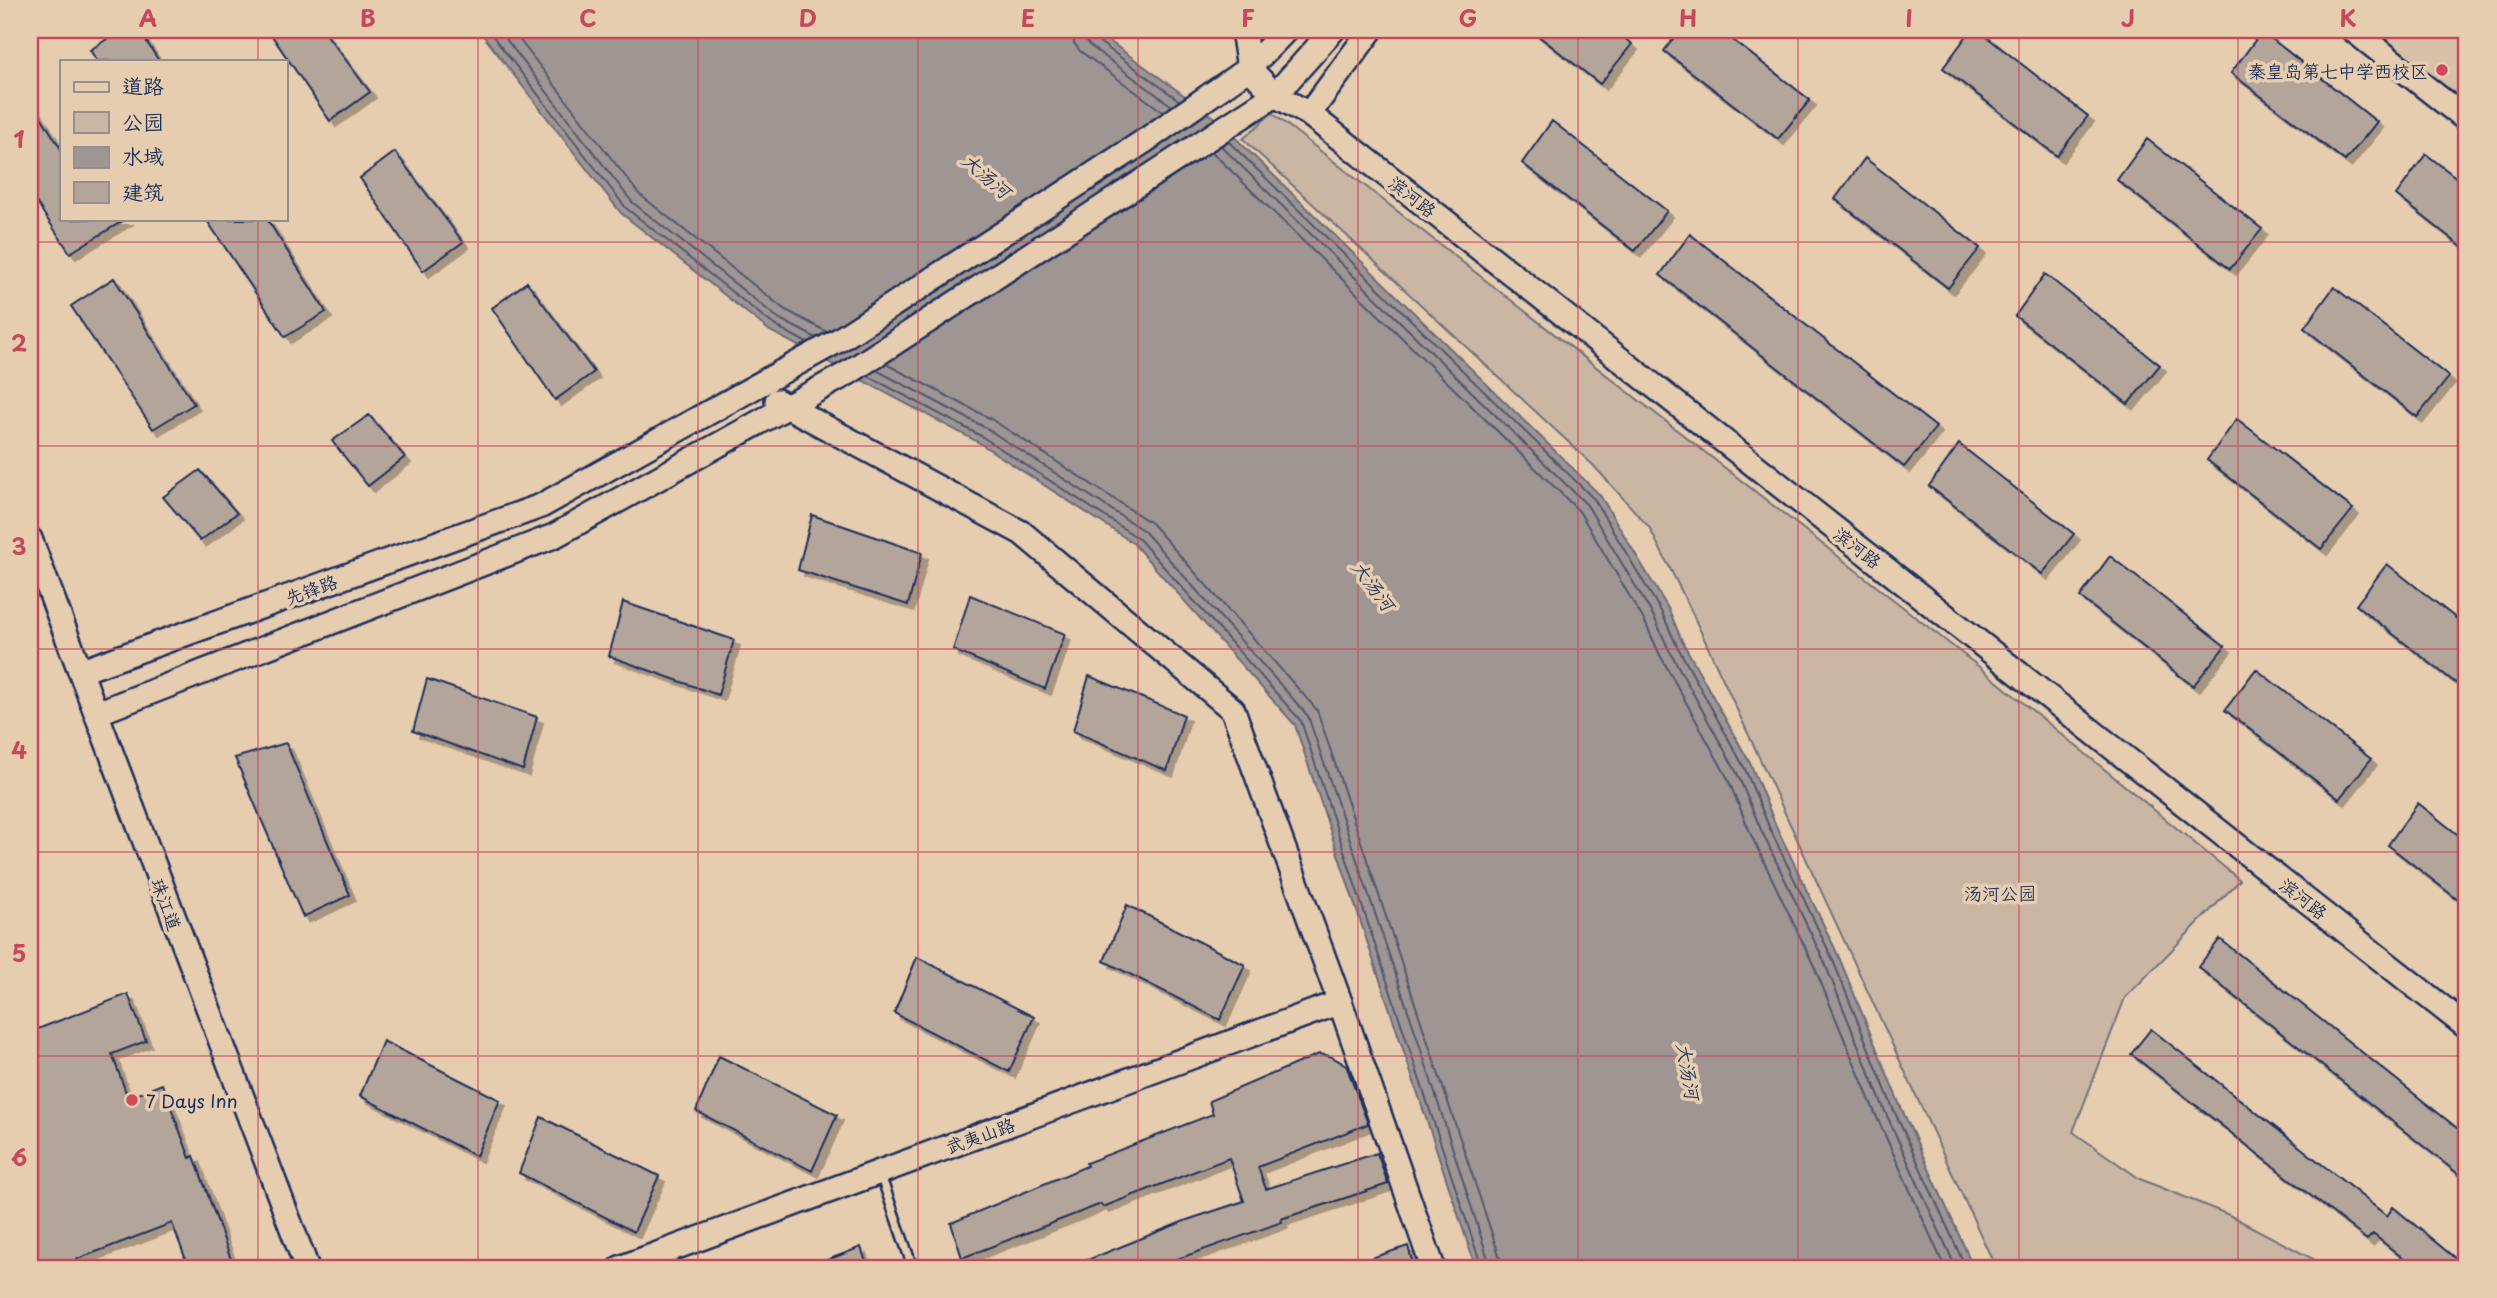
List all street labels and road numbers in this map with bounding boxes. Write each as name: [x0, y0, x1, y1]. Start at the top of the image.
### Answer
street label: 滨河路: [1383, 169, 1443, 223]
street label: 滨河路: [1828, 520, 1888, 574]
street label: 先锋路: [281, 567, 341, 611]
street label: 滨河路: [2274, 871, 2334, 925]
street label: 珠江道: [145, 874, 189, 934]
street label: 武夷山路: [942, 1110, 1018, 1160]

